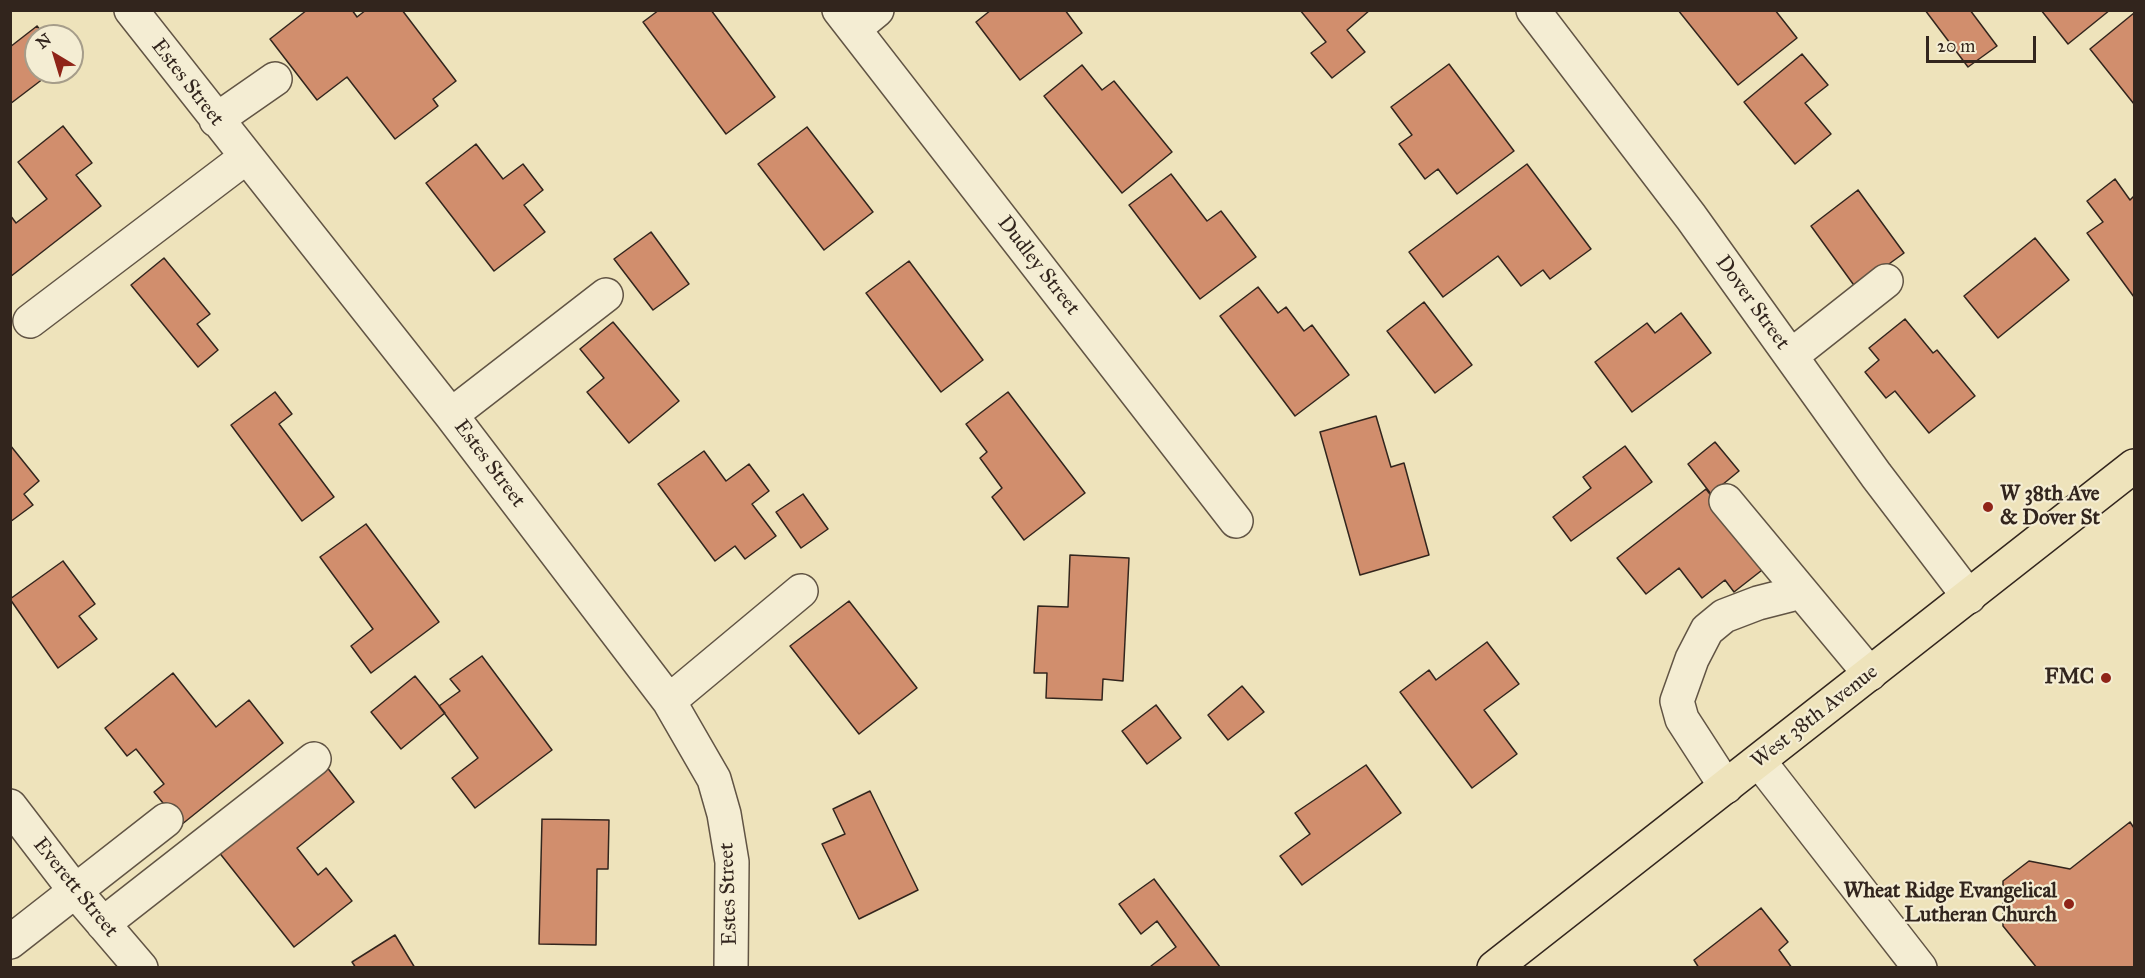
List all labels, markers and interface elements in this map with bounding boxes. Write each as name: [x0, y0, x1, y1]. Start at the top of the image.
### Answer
north arrow: [24, 24, 84, 84]
scale bar: [1929, 24, 2038, 62]
text: N: [33, 29, 55, 53]
street label: Estes Street: [145, 35, 229, 131]
text: 20 m: [1937, 35, 1975, 57]
street label: Dudley Street: [991, 211, 1085, 321]
street label: Dover Street: [1709, 251, 1795, 355]
street label: Estes Street: [448, 415, 530, 513]
place label: W 38th Ave & Dover St: [2000, 482, 2100, 532]
marker: W 38th Ave & Dover St: [1981, 500, 1995, 514]
street label: West 38th Avenue: [1747, 660, 1883, 774]
place label: FMC: [2045, 665, 2094, 691]
marker: FMC: [2099, 671, 2113, 685]
street label: Everett Street: [27, 833, 123, 943]
street label: Estes Street: [715, 842, 743, 946]
place label: Wheat Ridge Evangelical Lutheran Church: [1843, 879, 2057, 929]
marker: Wheat Ridge Evangelical Lutheran Church: [2062, 897, 2076, 911]

